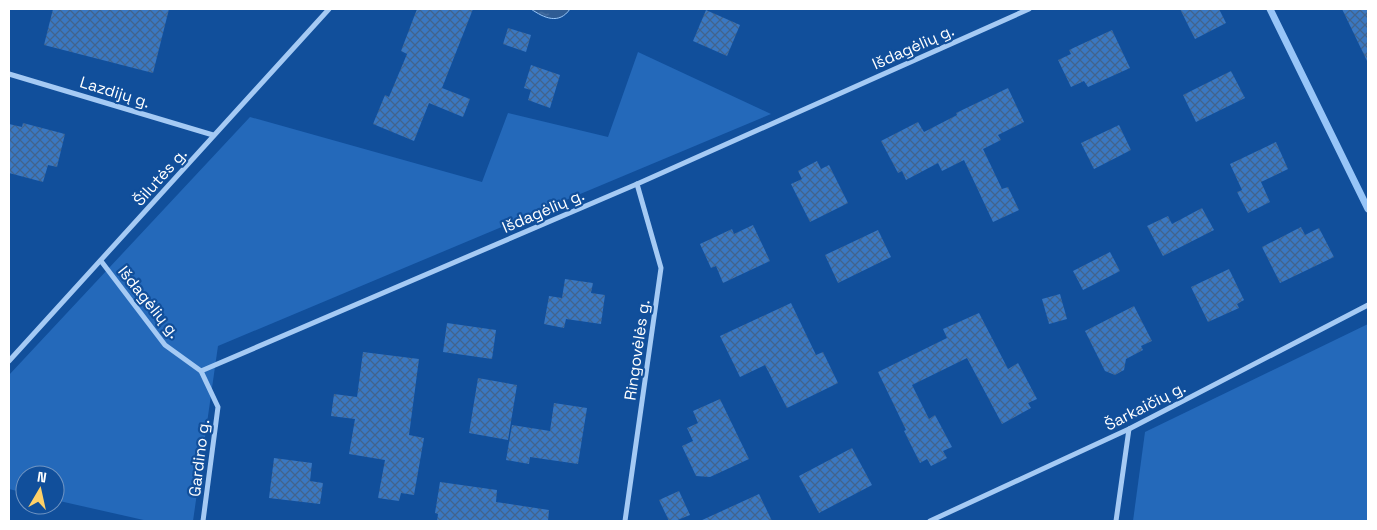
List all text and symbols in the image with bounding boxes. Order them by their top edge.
street label: Išdagėlių g. [869,20,957,74]
street label: Lazdijų g. [77,71,153,113]
street label: Šilutės g. [128,144,192,210]
street label: Išdagėlių g. [499,184,587,238]
street label: Išdagėlių g. [113,261,185,343]
street label: Ringovėlės g. [620,298,654,402]
street label: Šarkaičių g. [1101,377,1189,435]
street label: Gardino g. [184,418,214,498]
north arrow [15,465,65,515]
text: N [36,468,48,487]

